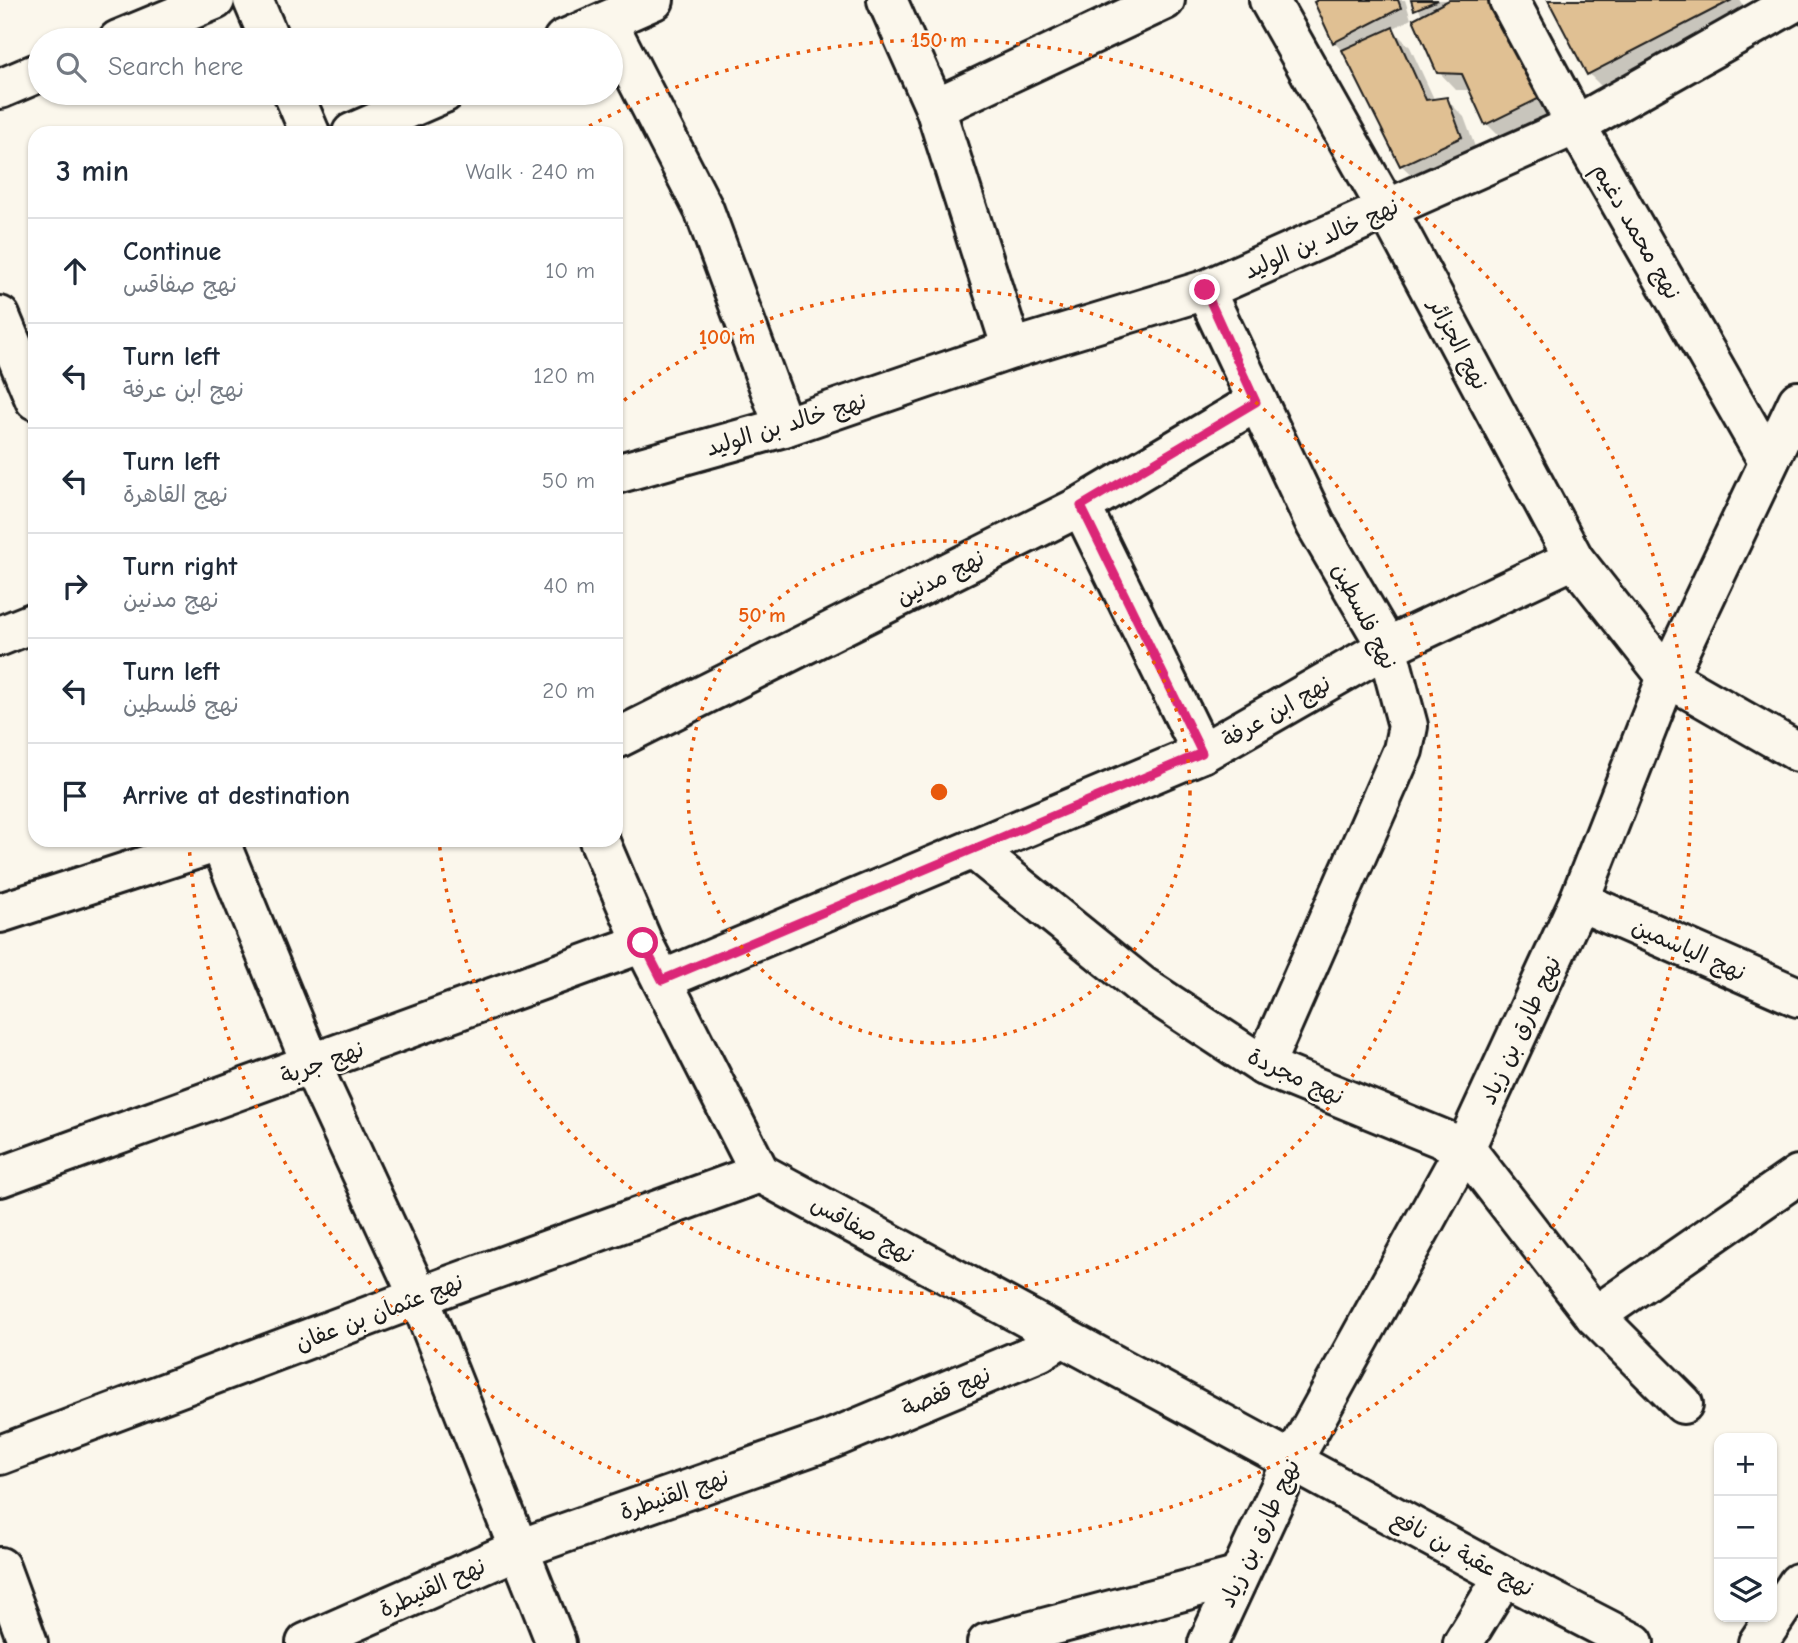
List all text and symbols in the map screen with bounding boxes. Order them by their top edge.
search box [28,28,623,105]
text: 150 m [911,28,967,52]
icon: search [52,48,90,86]
text: Search here [108,52,243,82]
text: 3 min [56,154,129,189]
text: Walk · 240 m [465,158,595,185]
street label: نهج محمد دغيم [1583,158,1687,306]
street label: نهج خالد بن الوليد [1240,192,1404,287]
text: Continue [123,237,221,267]
icon: ahead [56,252,94,290]
text: 10 m [545,257,595,284]
text: نهج صفاقس [123,271,237,298]
route end [1189,274,1220,305]
street label: نهج الجزائر [1421,292,1494,395]
text: 100 m [699,325,755,349]
text: Turn left [123,342,220,372]
icon: left [56,357,94,395]
text: 120 m [533,362,595,389]
text: نهج ابن عرفة [123,376,244,403]
street label: نهج خالد بن الوليد [703,387,870,464]
text: Turn left [123,447,220,477]
icon: left [56,462,94,500]
text: 50 m [542,467,595,494]
text: نهج القاهرة [123,481,228,508]
street label: نهج مدنين [891,544,990,613]
text: Turn right [123,552,237,582]
street label: نهج فلسطين [1324,559,1403,675]
icon: right [56,567,94,605]
text: 40 m [543,572,595,599]
text: نهج مدنين [123,586,219,613]
text: 50 m [738,603,786,627]
text: Turn left [123,657,220,687]
street label: نهج ابن عرفة [1217,670,1336,755]
icon: left [56,672,94,710]
text: 20 m [542,677,595,704]
text: نهج فلسطين [123,691,239,718]
icon: arrive [56,777,94,815]
centre of rings [927,780,951,804]
text: Arrive at destination [123,781,350,811]
street label: نهج الياسمين [1627,912,1750,988]
route start [627,927,658,958]
street label: نهج طارق بن زياد [1474,952,1568,1110]
street label: نهج جربة [277,1035,368,1092]
street label: نهج مجردة [1243,1043,1348,1112]
street label: نهج صفاقس [805,1190,919,1271]
street label: نهج عثمان بن عفان [291,1268,468,1359]
street label: نهج قفصة [898,1361,996,1424]
map controls [1714,1433,1777,1622]
button: + [1714,1433,1777,1496]
street label: نهج طارق بن زياد [1213,1455,1307,1613]
street label: نهج القنيطرة [616,1463,733,1528]
button: − [1714,1496,1777,1559]
street label: نهج عقبة بن نافع [1386,1505,1538,1605]
street label: نهح القنيطرة [375,1552,490,1624]
button: layers [1714,1559,1777,1622]

